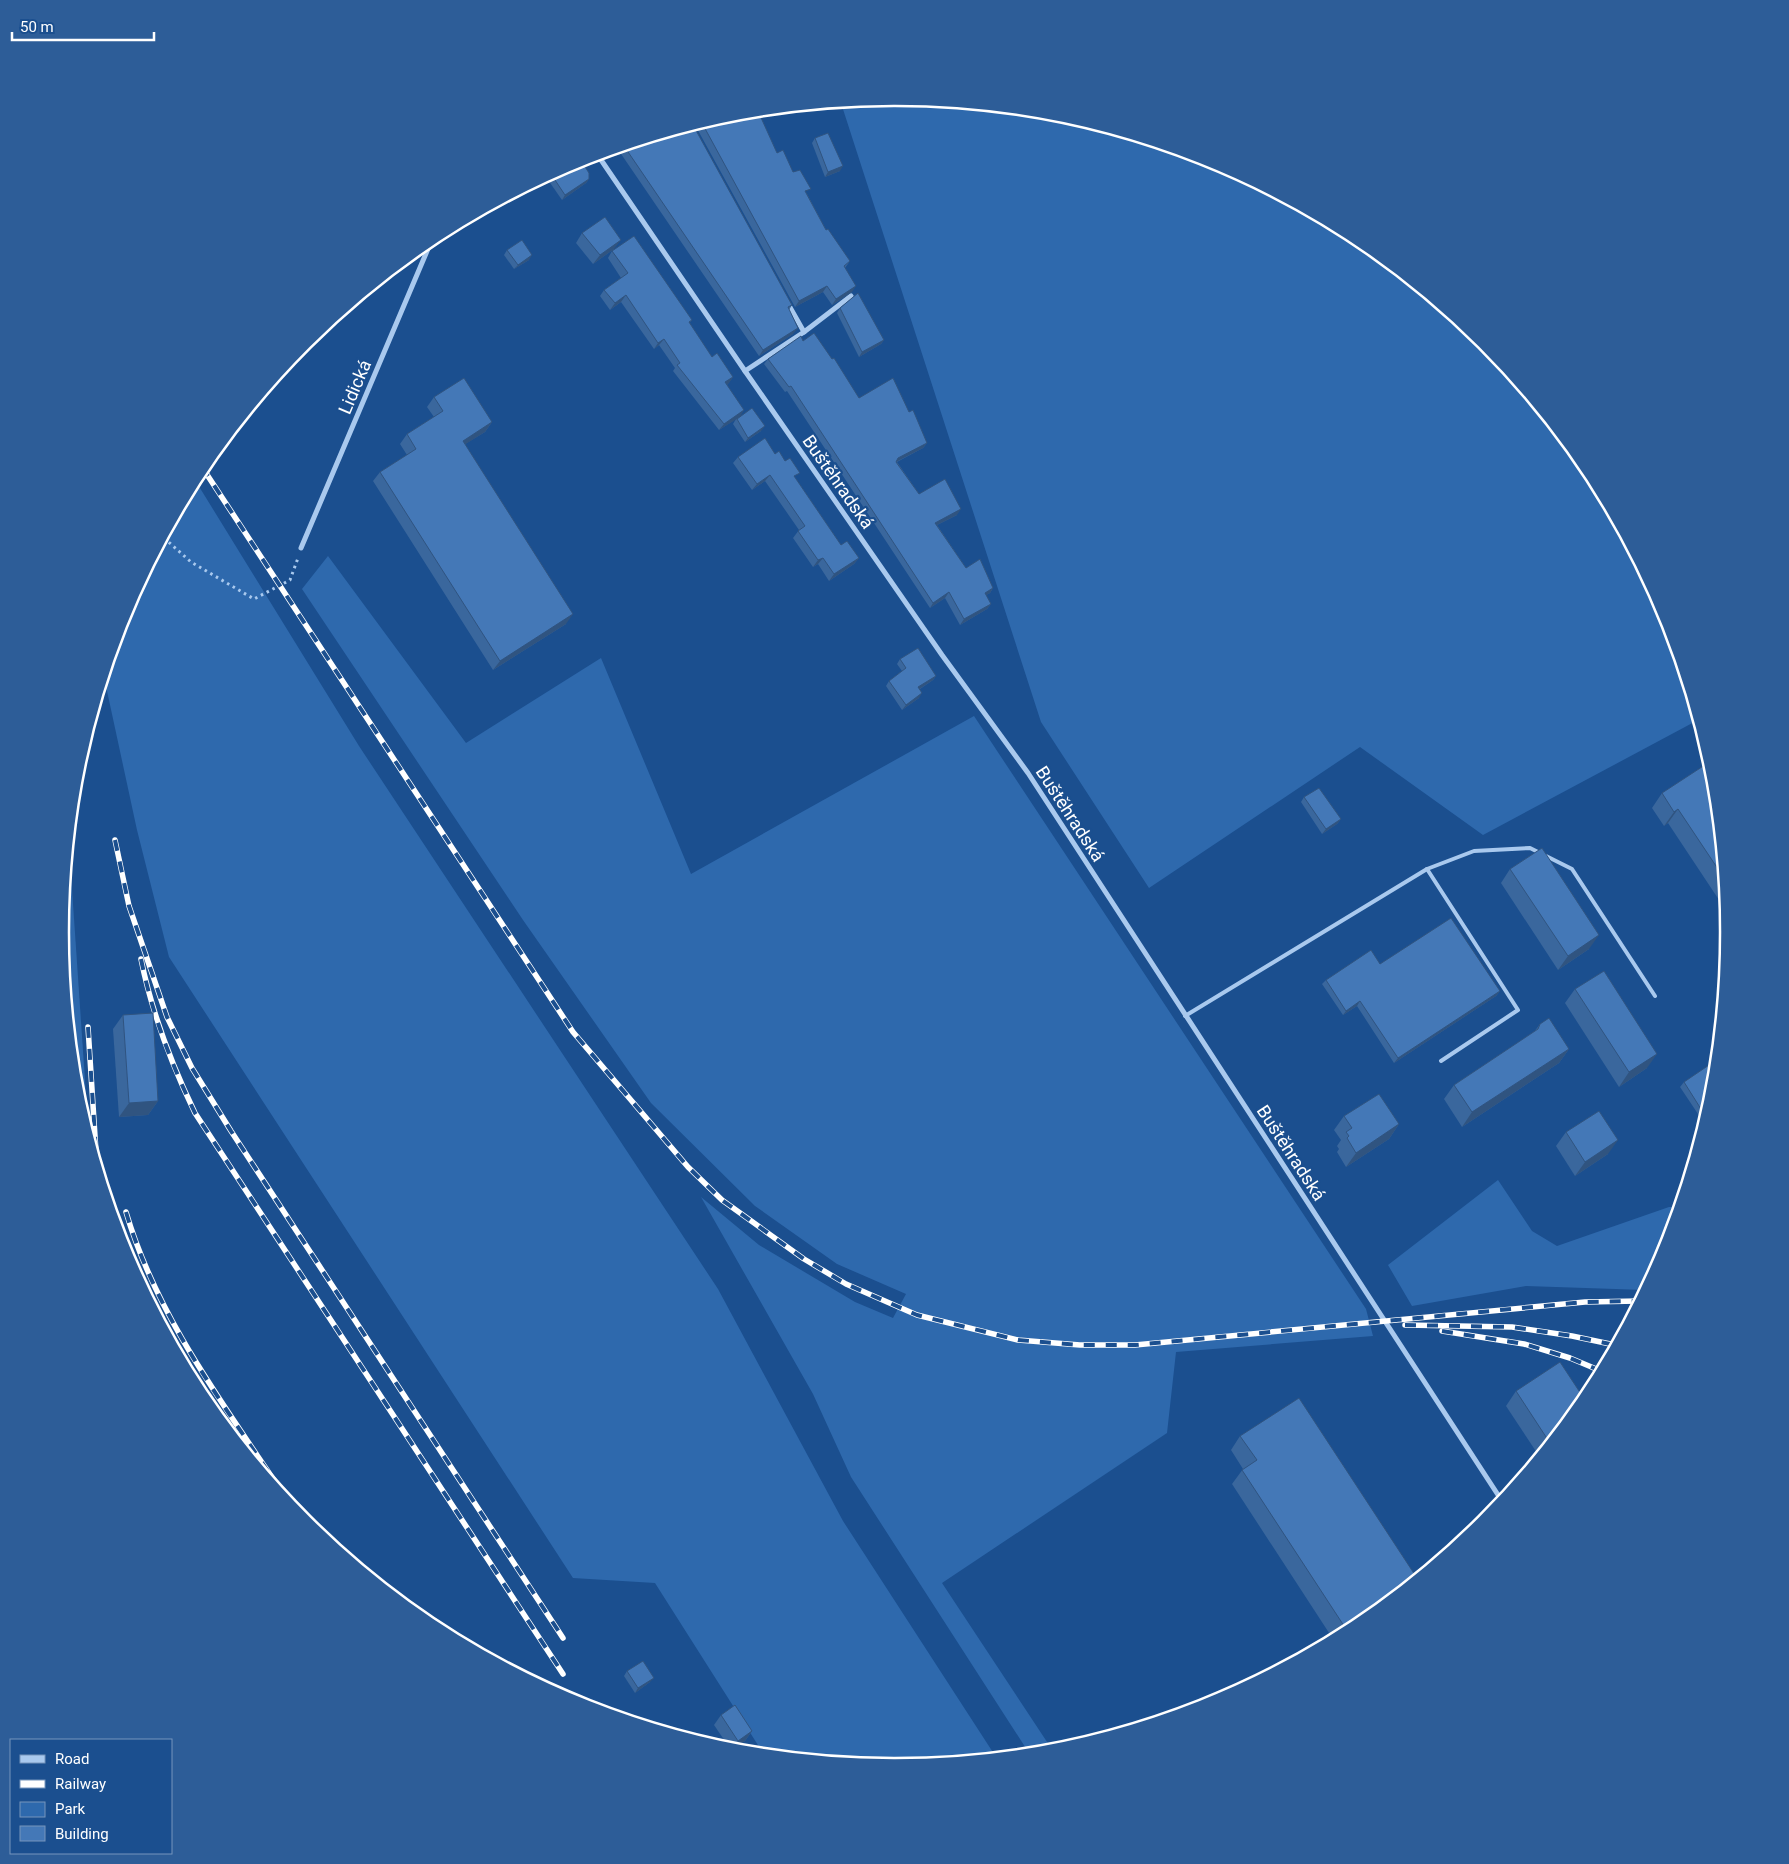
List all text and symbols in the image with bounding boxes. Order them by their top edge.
scale bar [12,10,155,42]
text: 50 m [20,18,54,36]
street label: Lidická [334,356,375,417]
street label: Buštěhradská [798,431,878,533]
street label: Buštěhradská [1032,762,1109,865]
street label: Buštěhradská [1253,1101,1330,1204]
legend [10,1739,172,1854]
text: Road [55,1750,89,1768]
text: Railway [55,1775,106,1793]
text: Park [55,1800,86,1818]
text: Building [55,1825,109,1843]

